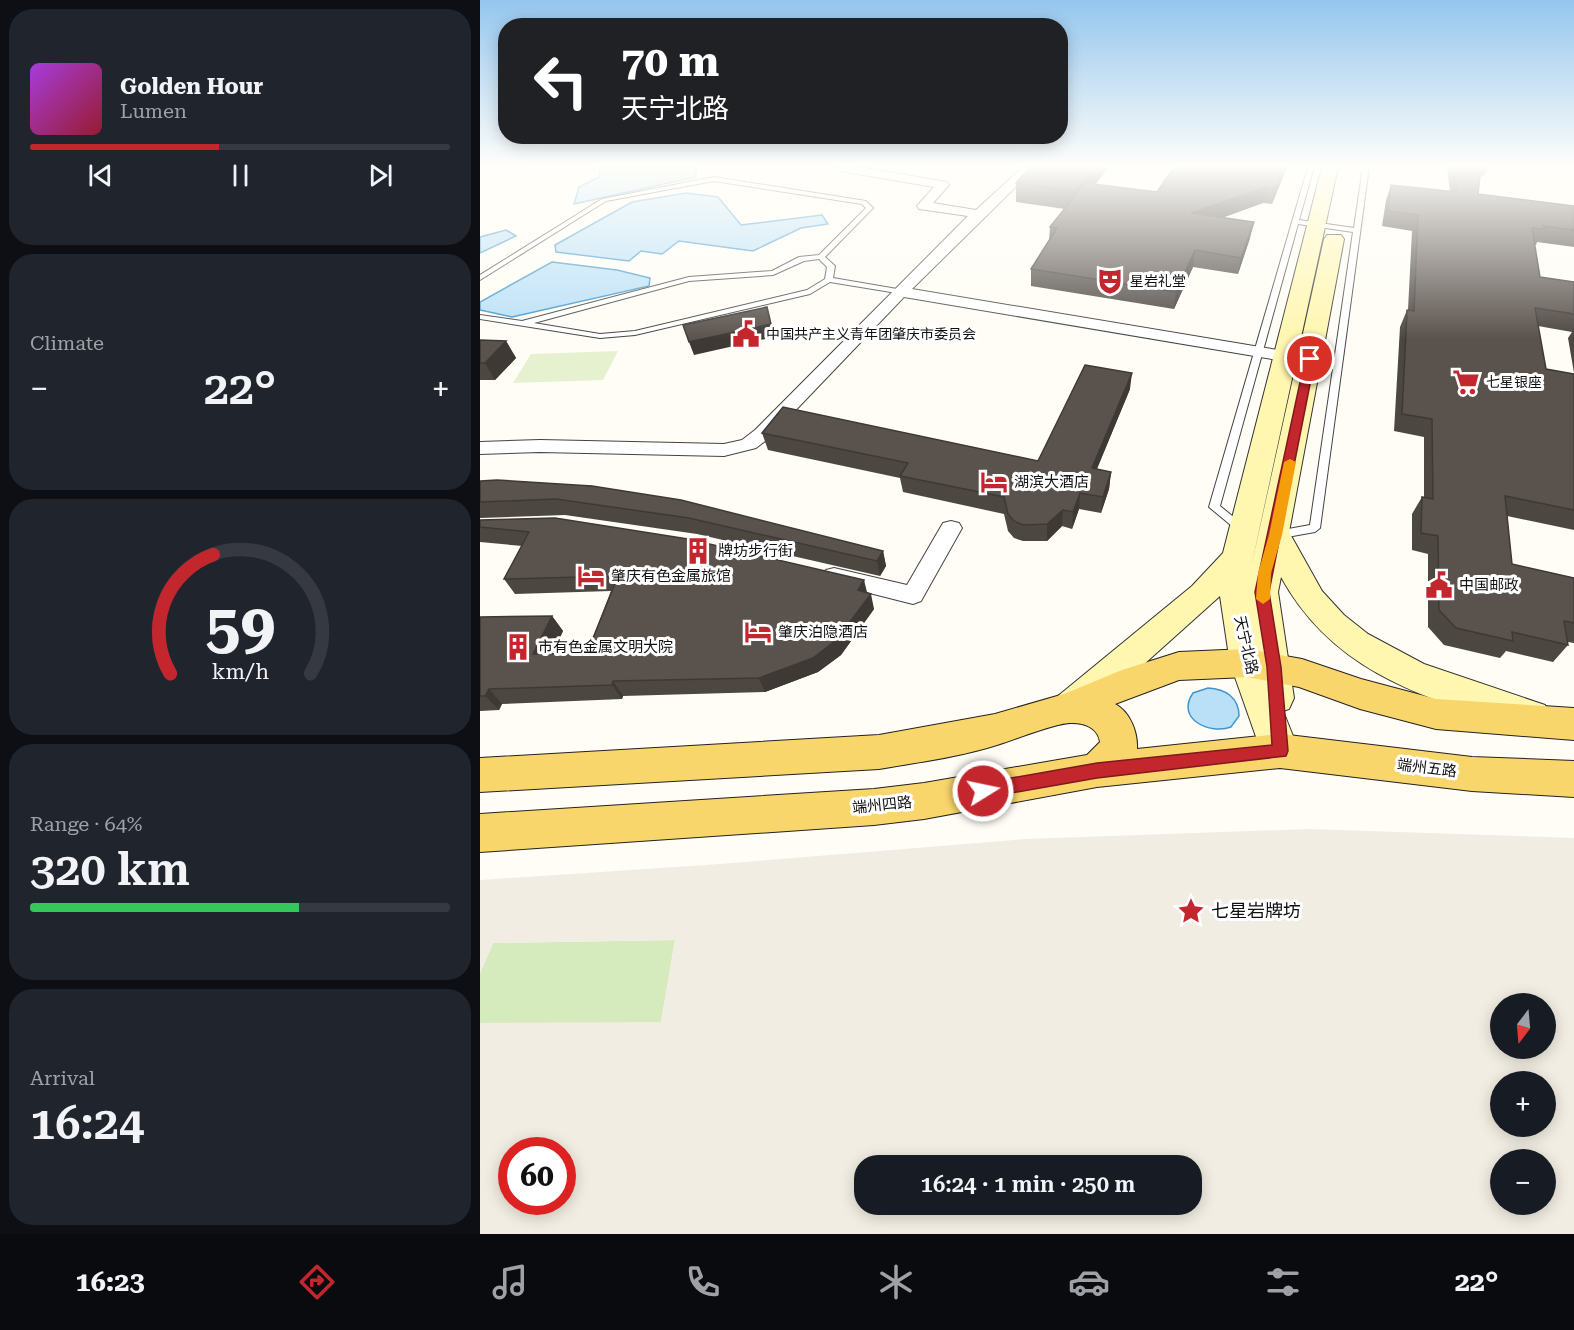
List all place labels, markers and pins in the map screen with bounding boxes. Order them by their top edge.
theatre icon: 星岩礼堂 [1095,266,1125,296]
place label: 星岩礼堂 [1130,273,1186,289]
public building icon: 中国共产主义青年团肇庆市委员会 [731,319,761,349]
place label: 中国共产主义青年团肇庆市委员会 [766,326,976,342]
pin [1284,333,1335,384]
supermarket icon: 七星银座 [1451,367,1481,397]
place label: 七星银座 [1486,374,1542,390]
hotel icon: 湖滨大酒店 [979,467,1009,497]
place label: 湖滨大酒店 [1014,473,1089,491]
building icon: 牌坊步行街 [683,536,713,566]
place label: 牌坊步行街 [718,542,793,560]
hotel icon: 肇庆有色金属旅馆 [576,561,606,591]
place label: 肇庆有色金属旅馆 [611,567,731,585]
public building icon: 中国邮政 [1424,570,1454,600]
place label: 中国邮政 [1459,576,1519,594]
hotel icon: 肇庆泊隐酒店 [743,617,773,647]
place label: 肇庆泊隐酒店 [778,623,868,641]
building icon: 市有色金属文明大院 [503,632,533,662]
place label: 市有色金属文明大院 [538,638,673,656]
place icon: 七星岩牌坊 [1176,896,1206,926]
place label: 七星岩牌坊 [1211,900,1301,921]

